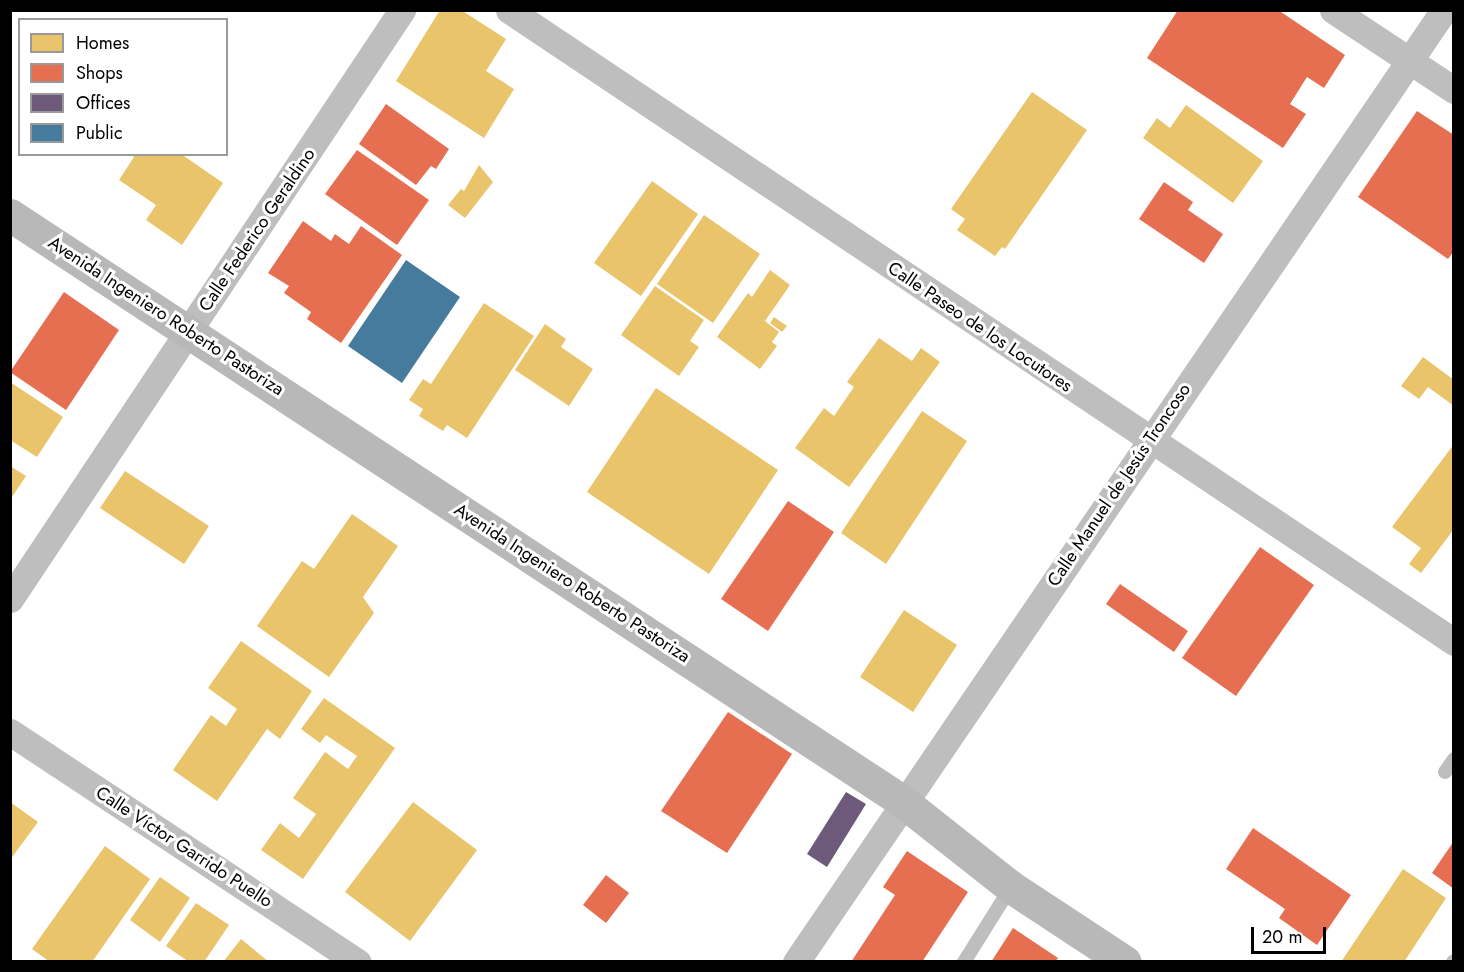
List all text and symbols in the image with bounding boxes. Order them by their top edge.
legend [18,18,228,156]
text: Homes [76,30,129,56]
text: Shops [76,60,123,86]
text: Offices [76,90,130,116]
text: Public [76,120,123,146]
street label: Calle Federico Geraldino [194,144,320,316]
street label: Avenida Ingeniero Roberto Pastoriza [44,232,288,400]
street label: Calle Paseo de los Locutores [884,257,1076,397]
street label: Calle Manuel de Jesús Troncoso [1043,379,1195,591]
street label: Avenida Ingeniero Roberto Pastoriza [450,499,694,667]
street label: Calle Víctor Garrido Puello [92,782,276,912]
scale bar [1254,915,1329,953]
text: 20 m [1262,924,1302,950]

